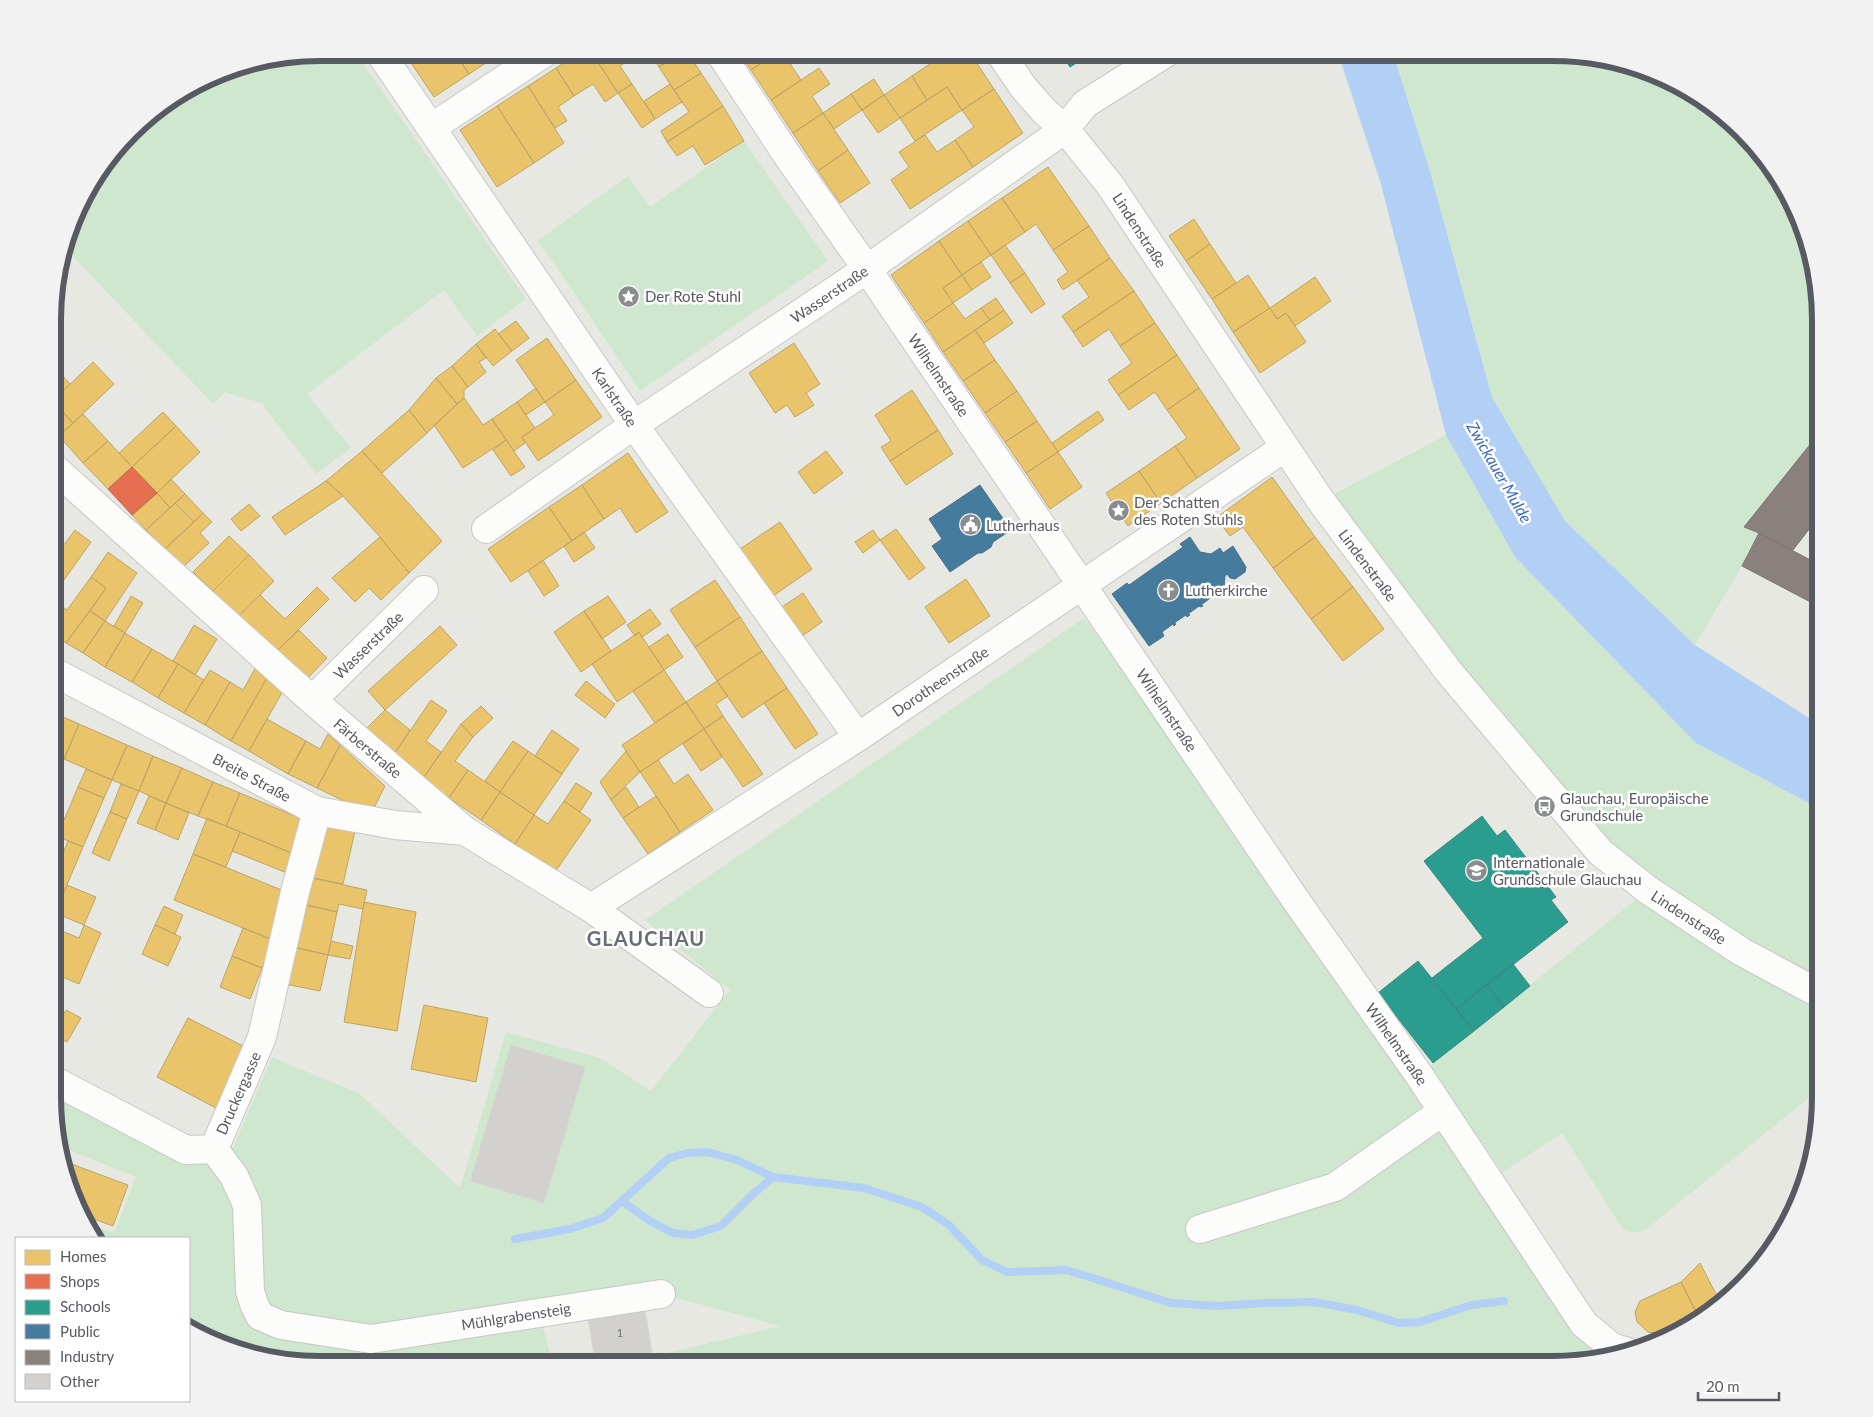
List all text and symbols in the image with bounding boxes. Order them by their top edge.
street label: Lindenstraße [1109,189,1171,271]
street label: Wasserstraße [787,261,871,327]
place icon: Der Rote Stuhl [617,284,641,308]
place label: Der Rote Stuhl [645,287,741,305]
street label: Wilhelmstraße [905,330,973,420]
street label: Karlstraße [589,364,641,430]
water label: Zwickauer Mulde [1463,417,1537,526]
place label: Der Schatten des Roten Stuhls [1134,493,1243,528]
place icon: Der Schatten des Roten Stuhls [1106,499,1130,523]
public building icon: Lutherhaus [958,513,982,537]
place label: Lutherhaus [986,516,1059,534]
street label: Lindenstraße [1335,525,1401,605]
church icon: Lutherkirche [1157,578,1181,602]
place label: Lutherkirche [1185,581,1268,599]
street label: Wasserstraße [329,607,407,683]
street label: Dorotheenstraße [888,642,992,720]
street label: Wilhelmstraße [1133,665,1201,755]
street label: Färberstraße [330,714,406,782]
street label: Breite Straße [210,749,294,805]
place label: Glauchau, Europäische Grundschule [1560,789,1709,824]
bus stop icon: Glauchau, Europäische Grundschule [1532,795,1556,819]
place label: Internationale Grundschule Glauchau [1493,853,1642,888]
school or university icon: Internationale Grundschule Glauchau [1465,859,1489,883]
street label: Lindenstraße [1648,886,1730,948]
district label: GLAUCHAU [587,926,705,950]
street label: Wilhelmstraße [1362,999,1432,1089]
street label: Druckergasse [212,1049,264,1137]
legend [15,1237,190,1402]
text: Homes [60,1247,106,1265]
text: Shops [60,1272,100,1290]
text: Schools [60,1297,111,1315]
street label: Mühlgrabensteig [460,1298,572,1334]
text: Public [60,1322,100,1340]
house number: 1 [617,1325,624,1340]
text: Industry [60,1347,115,1365]
scale bar [1698,1370,1779,1402]
text: Other [60,1372,100,1390]
text: 20 m [1706,1377,1740,1395]

